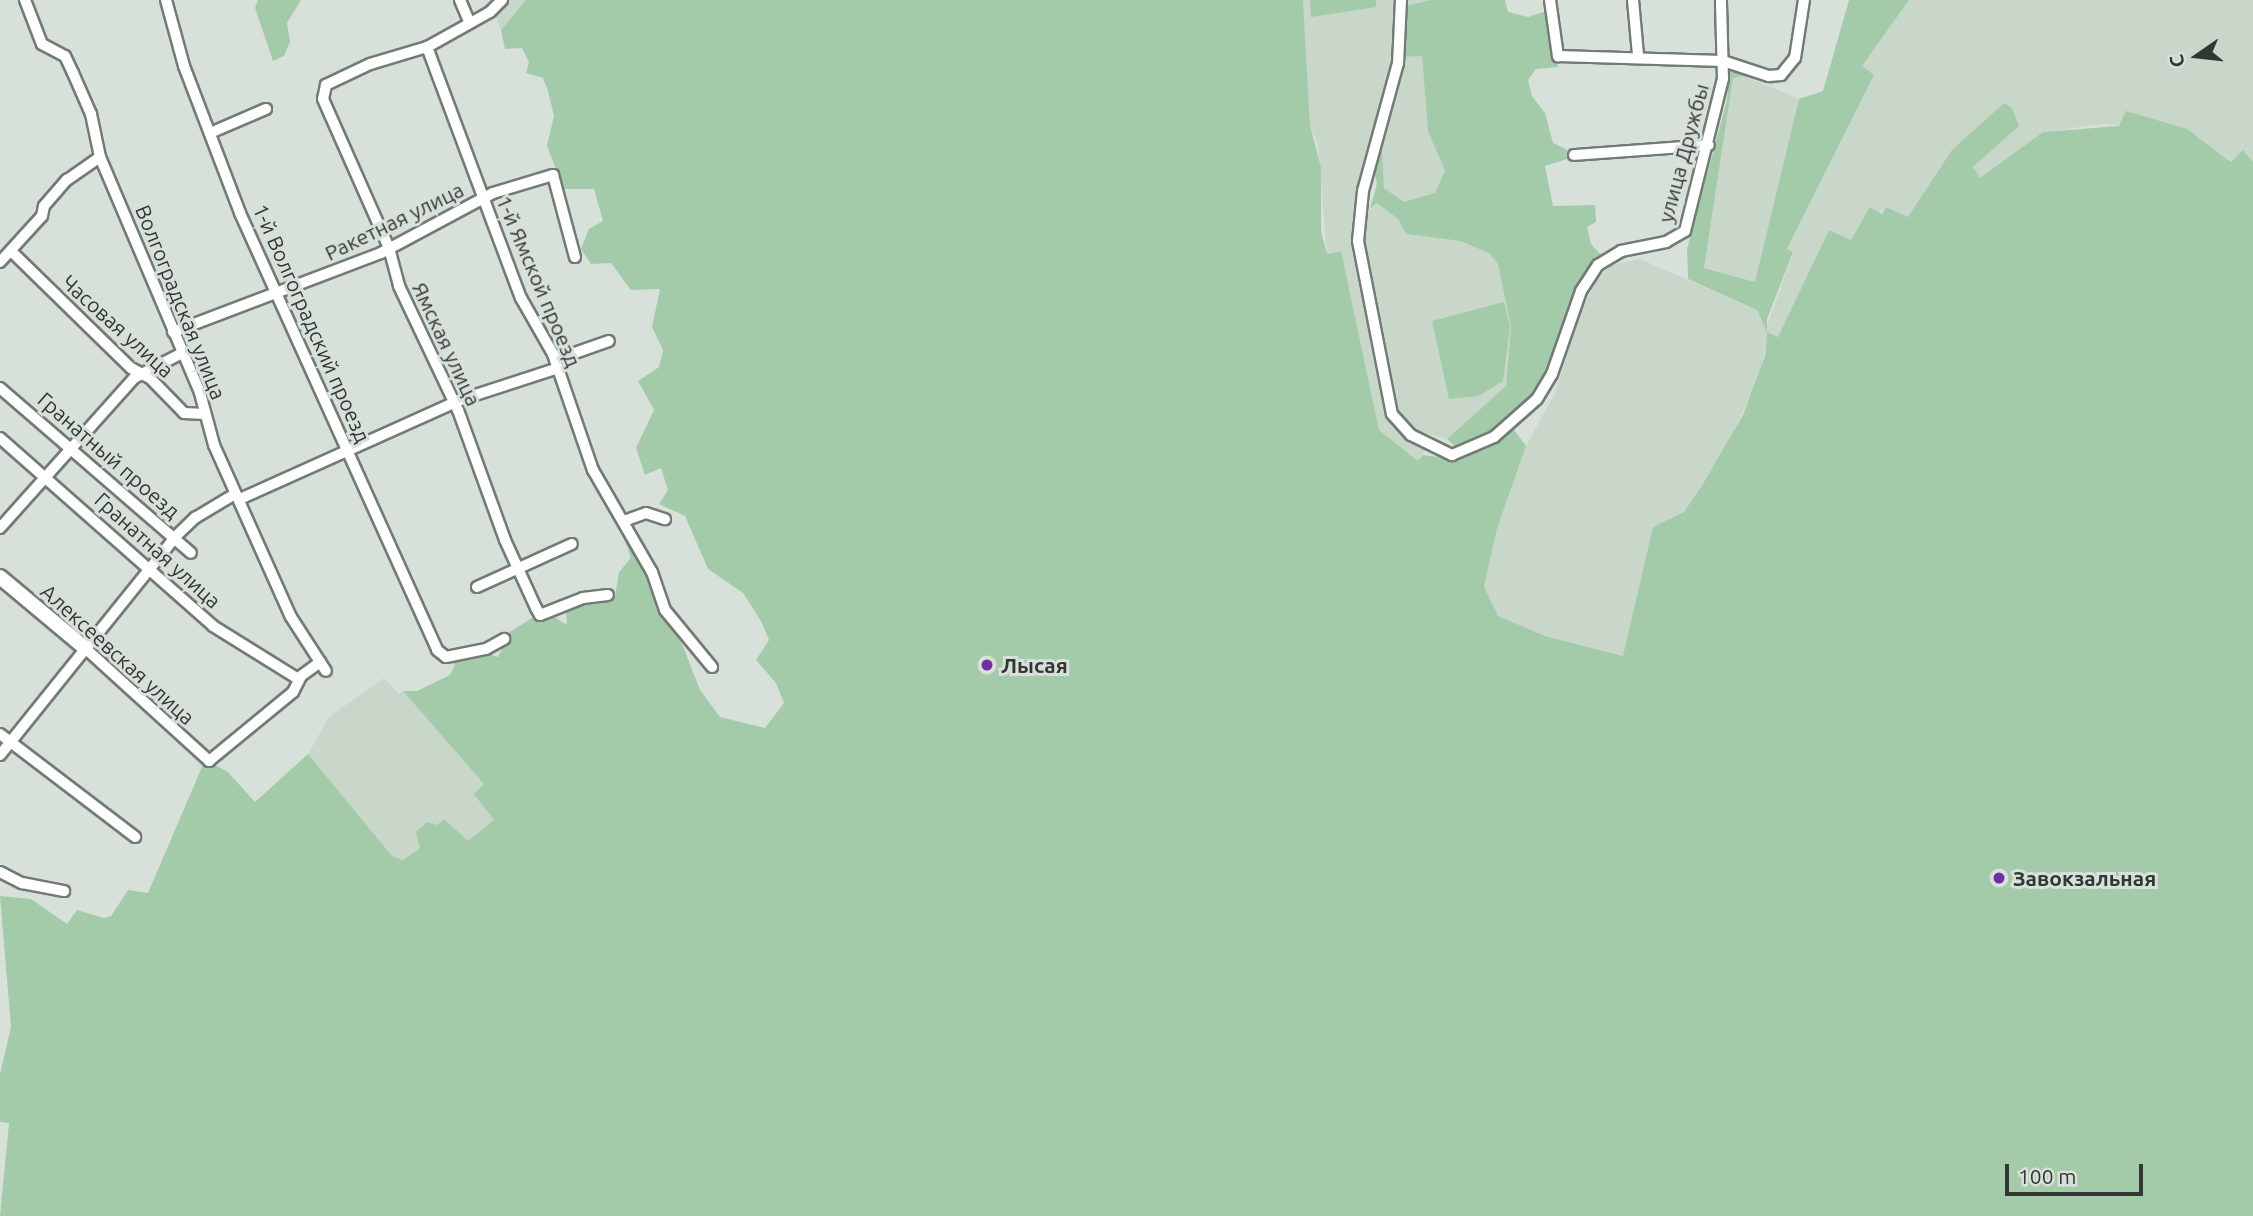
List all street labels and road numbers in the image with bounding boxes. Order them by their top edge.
street label: улица Дружбы [1652,81,1714,225]
street label: Ракетная улица [321,177,467,265]
street label: 1-й Ямской проезд [491,191,587,371]
street label: 1-й Волгоградский проезд [248,200,376,446]
street label: Волгоградская улица [130,201,232,403]
street label: Часовая улица [57,269,179,383]
street label: Ямская улица [407,278,487,410]
street label: Гранатный проезд [33,386,185,524]
street label: Гранатная улица [90,487,226,613]
street label: Алексеевская улица [36,578,200,730]

